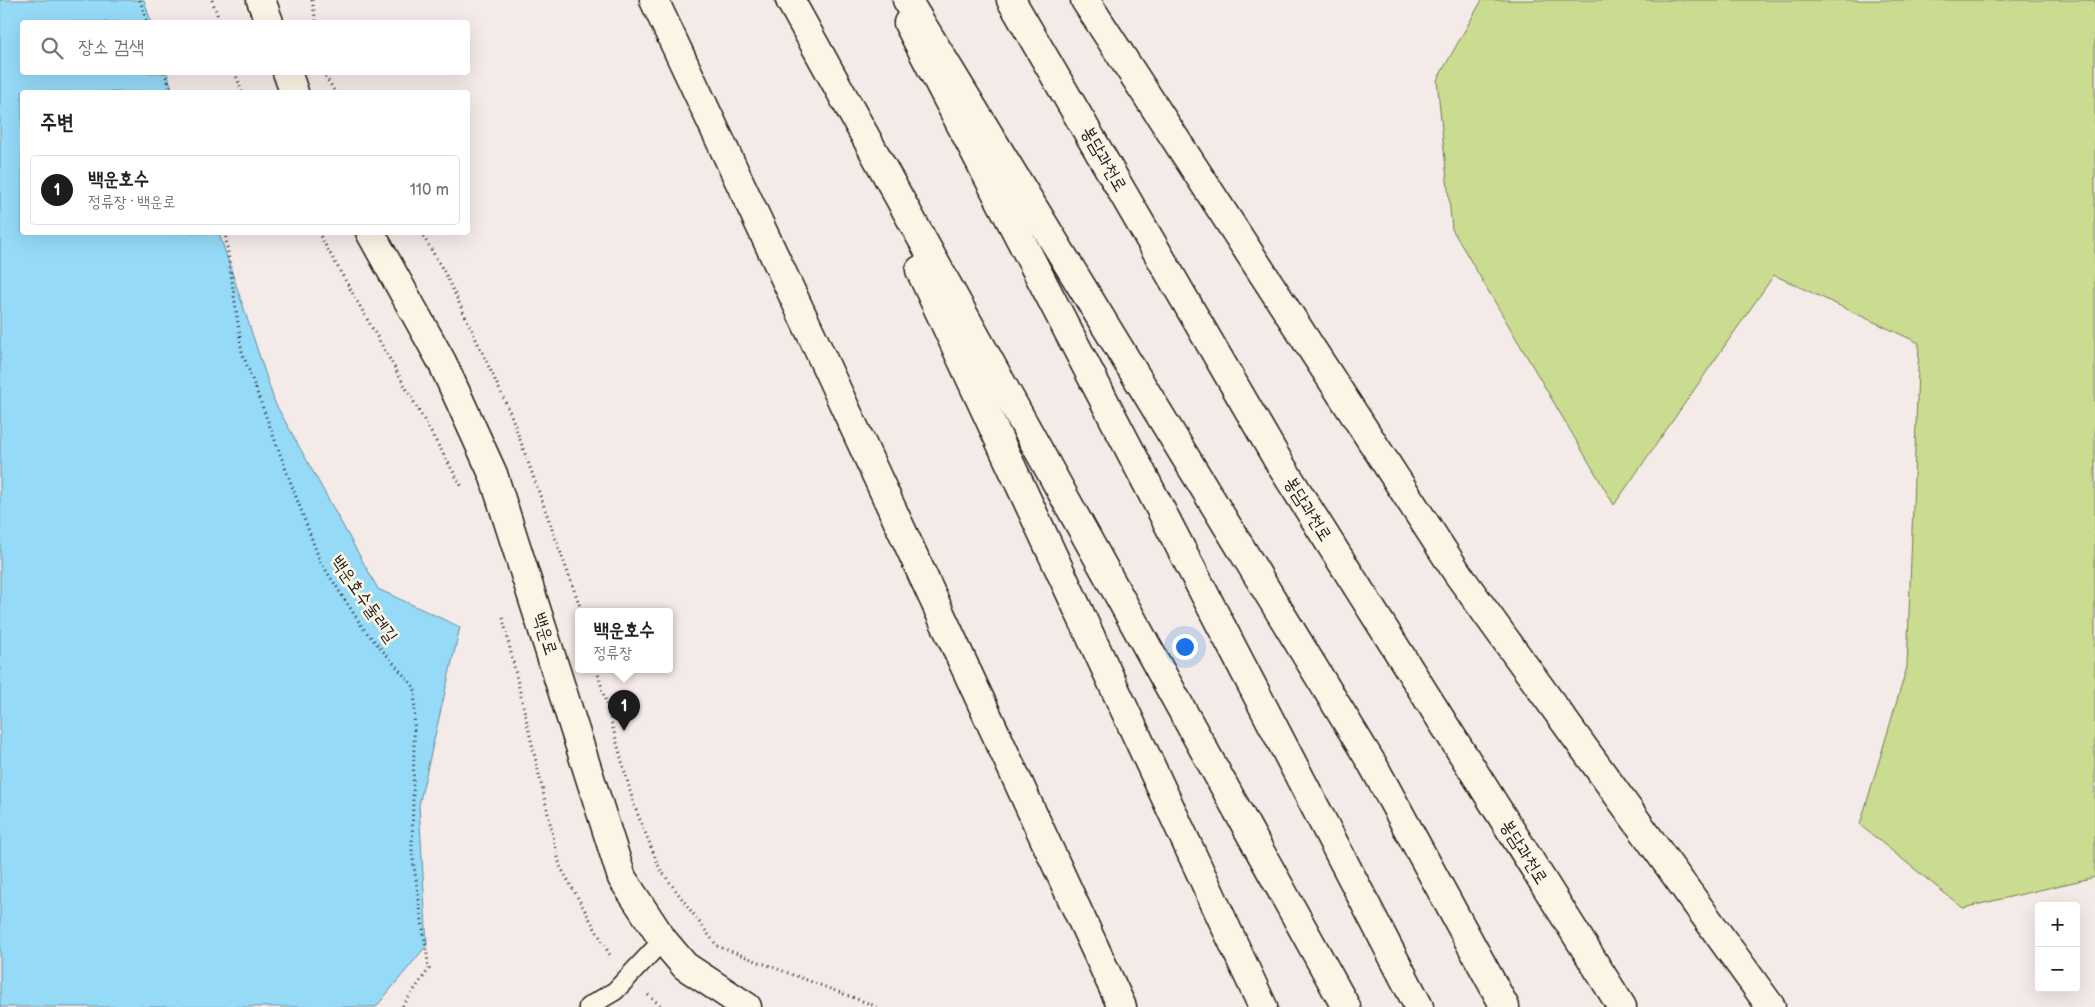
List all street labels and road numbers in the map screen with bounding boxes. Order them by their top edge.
street label: 봉담과천로 [1077,122,1131,196]
street label: 봉담과천로 [1280,473,1336,545]
street label: 백운호수둘레길 [326,551,402,647]
street label: 백운로 [528,610,562,658]
street label: 봉담과천로 [1496,816,1552,888]

